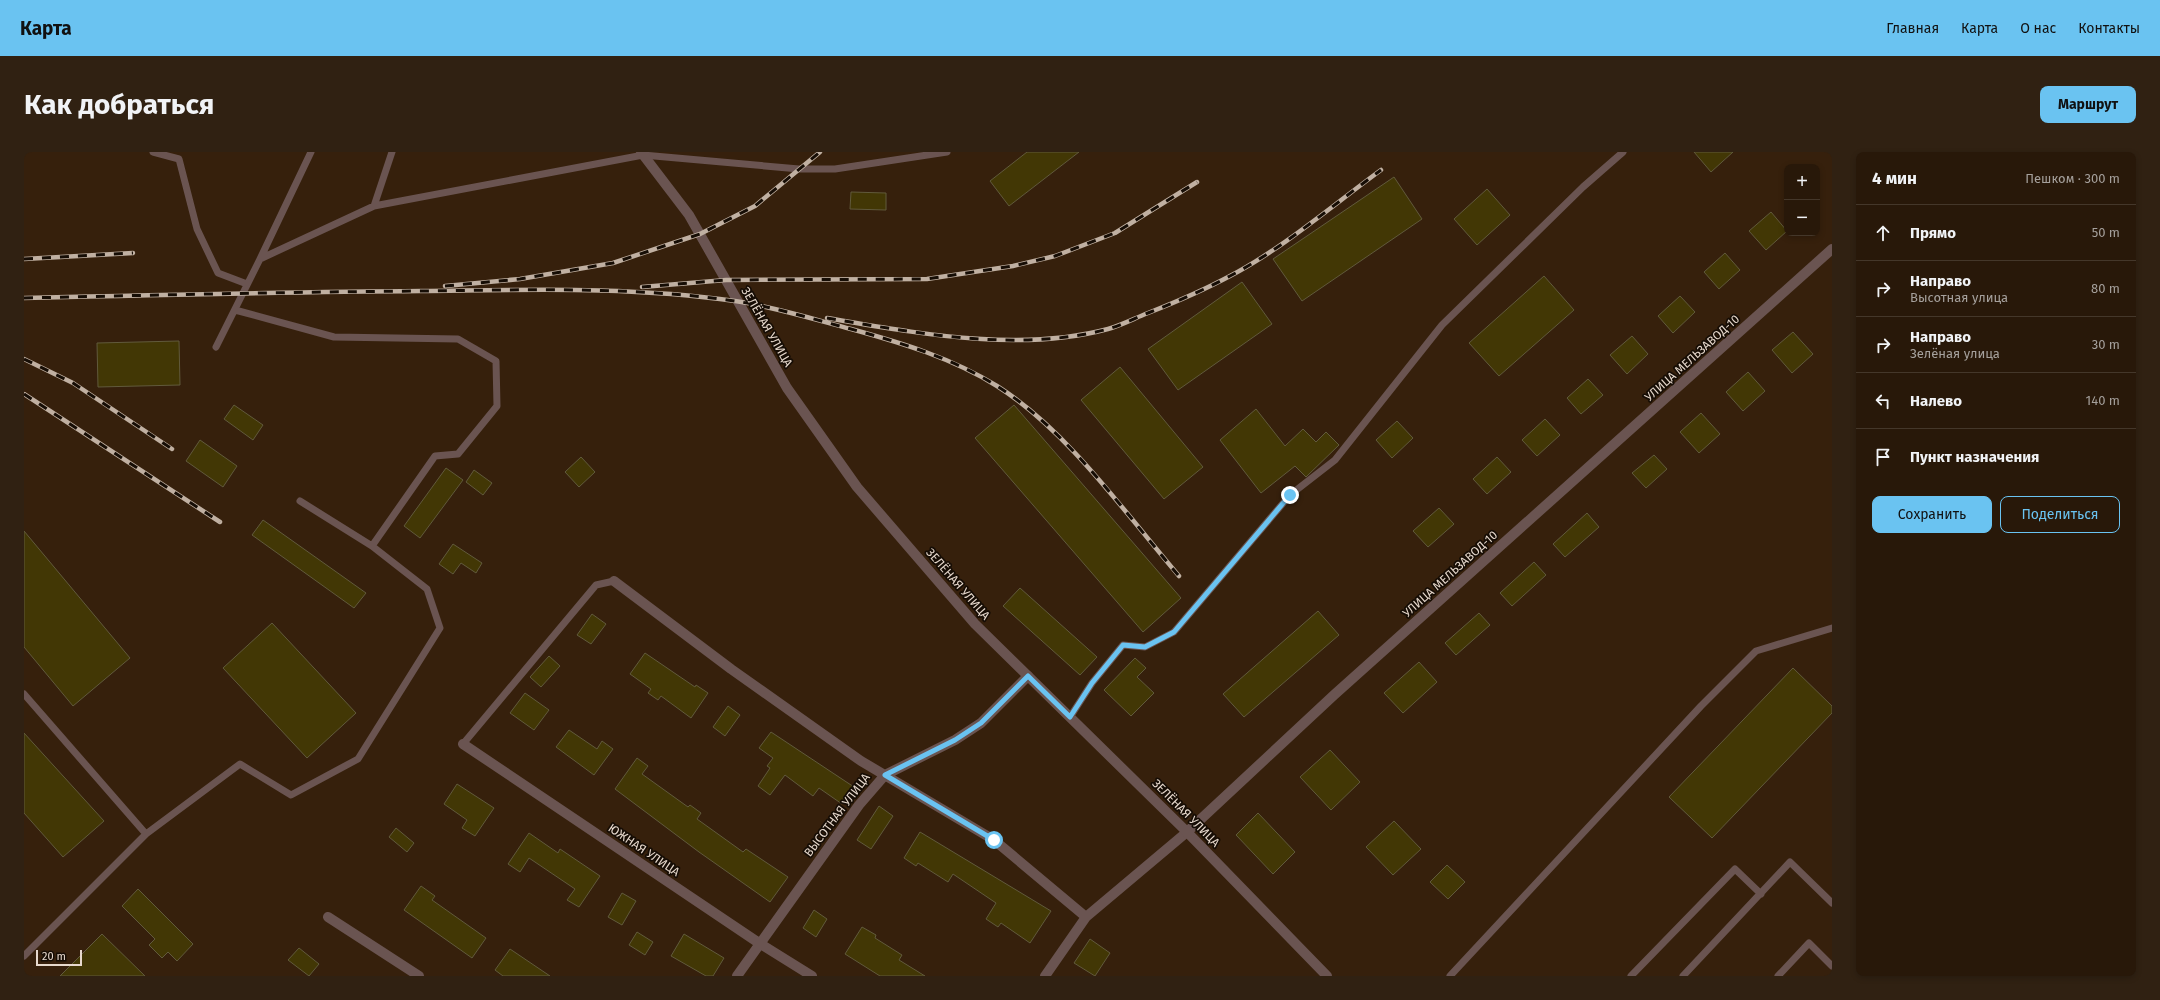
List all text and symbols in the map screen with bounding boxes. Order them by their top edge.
text: Карта [20,17,72,40]
text: Главная [1886,20,1939,37]
text: Карта [1961,20,1998,37]
text: О нас [2020,20,2056,37]
text: Контакты [2078,20,2140,37]
button: Маршрут [2040,86,2136,123]
text: Как добраться [24,88,214,121]
map controls [1784,164,1820,236]
button: + [1784,164,1820,200]
text: 4 мин [1872,168,1917,189]
text: Пешком · 300 m [2025,171,2120,186]
button: − [1784,200,1820,236]
icon: ahead [1872,222,1894,244]
text: Прямо [1910,224,1956,242]
text: 50 m [2092,225,2120,240]
text: Направо [1910,272,1971,290]
icon: right [1872,278,1894,300]
text: 80 m [2091,281,2120,296]
street label: ЗЕЛЁНАЯ УЛИЦА [739,284,796,369]
text: Высотная улица [1910,290,2008,305]
street label: УЛИЦА МЕЛЬЗАВОД-10 [1642,312,1742,404]
text: Направо [1910,328,1971,346]
icon: right [1872,334,1894,356]
text: 30 m [2092,337,2120,352]
text: Зелёная улица [1910,346,2000,361]
icon: left [1872,390,1894,412]
text: Налево [1910,392,1962,410]
text: 140 m [2086,393,2120,408]
icon: arrive [1872,446,1894,468]
text: Пункт назначения [1910,448,2039,466]
route end [1281,486,1299,504]
button: Сохранить [1872,496,1992,533]
button: Поделиться [2000,496,2120,533]
street label: УЛИЦА МЕЛЬЗАВОД-10 [1400,528,1500,620]
street label: ЗЕЛЁНАЯ УЛИЦА [923,545,994,623]
street label: ВЫСОТНАЯ УЛИЦА [801,771,873,859]
street label: ЗЕЛЁНАЯ УЛИЦА [1149,776,1223,850]
street label: ЮЖНАЯ УЛИЦА [606,821,682,879]
route start [985,831,1003,849]
scale bar [36,948,82,967]
text: 20 m [42,950,66,963]

